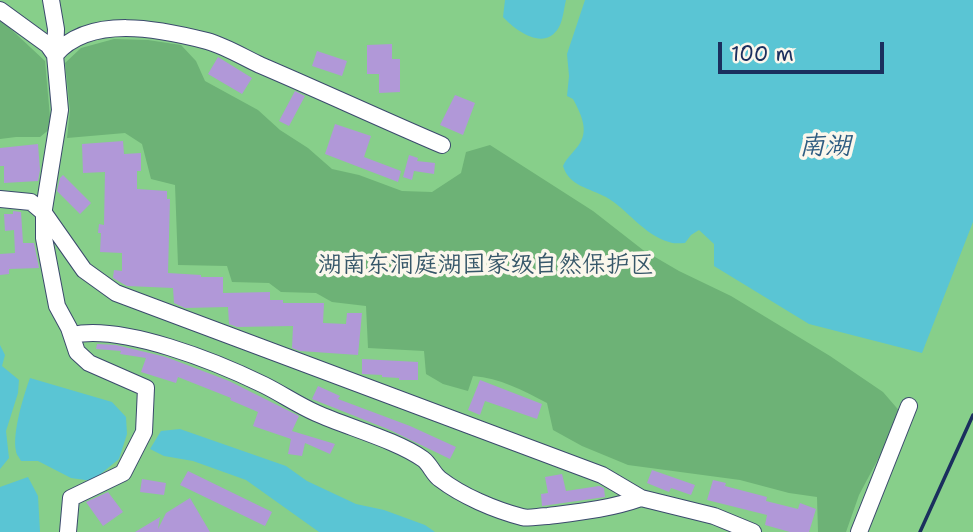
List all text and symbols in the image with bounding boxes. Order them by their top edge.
scale bar [721,28,887,72]
text: 100 m [731,40,794,68]
water label: 南湖 [799,131,851,163]
park label: 湖南东洞庭湖国家级自然保护区 [318,252,654,280]

